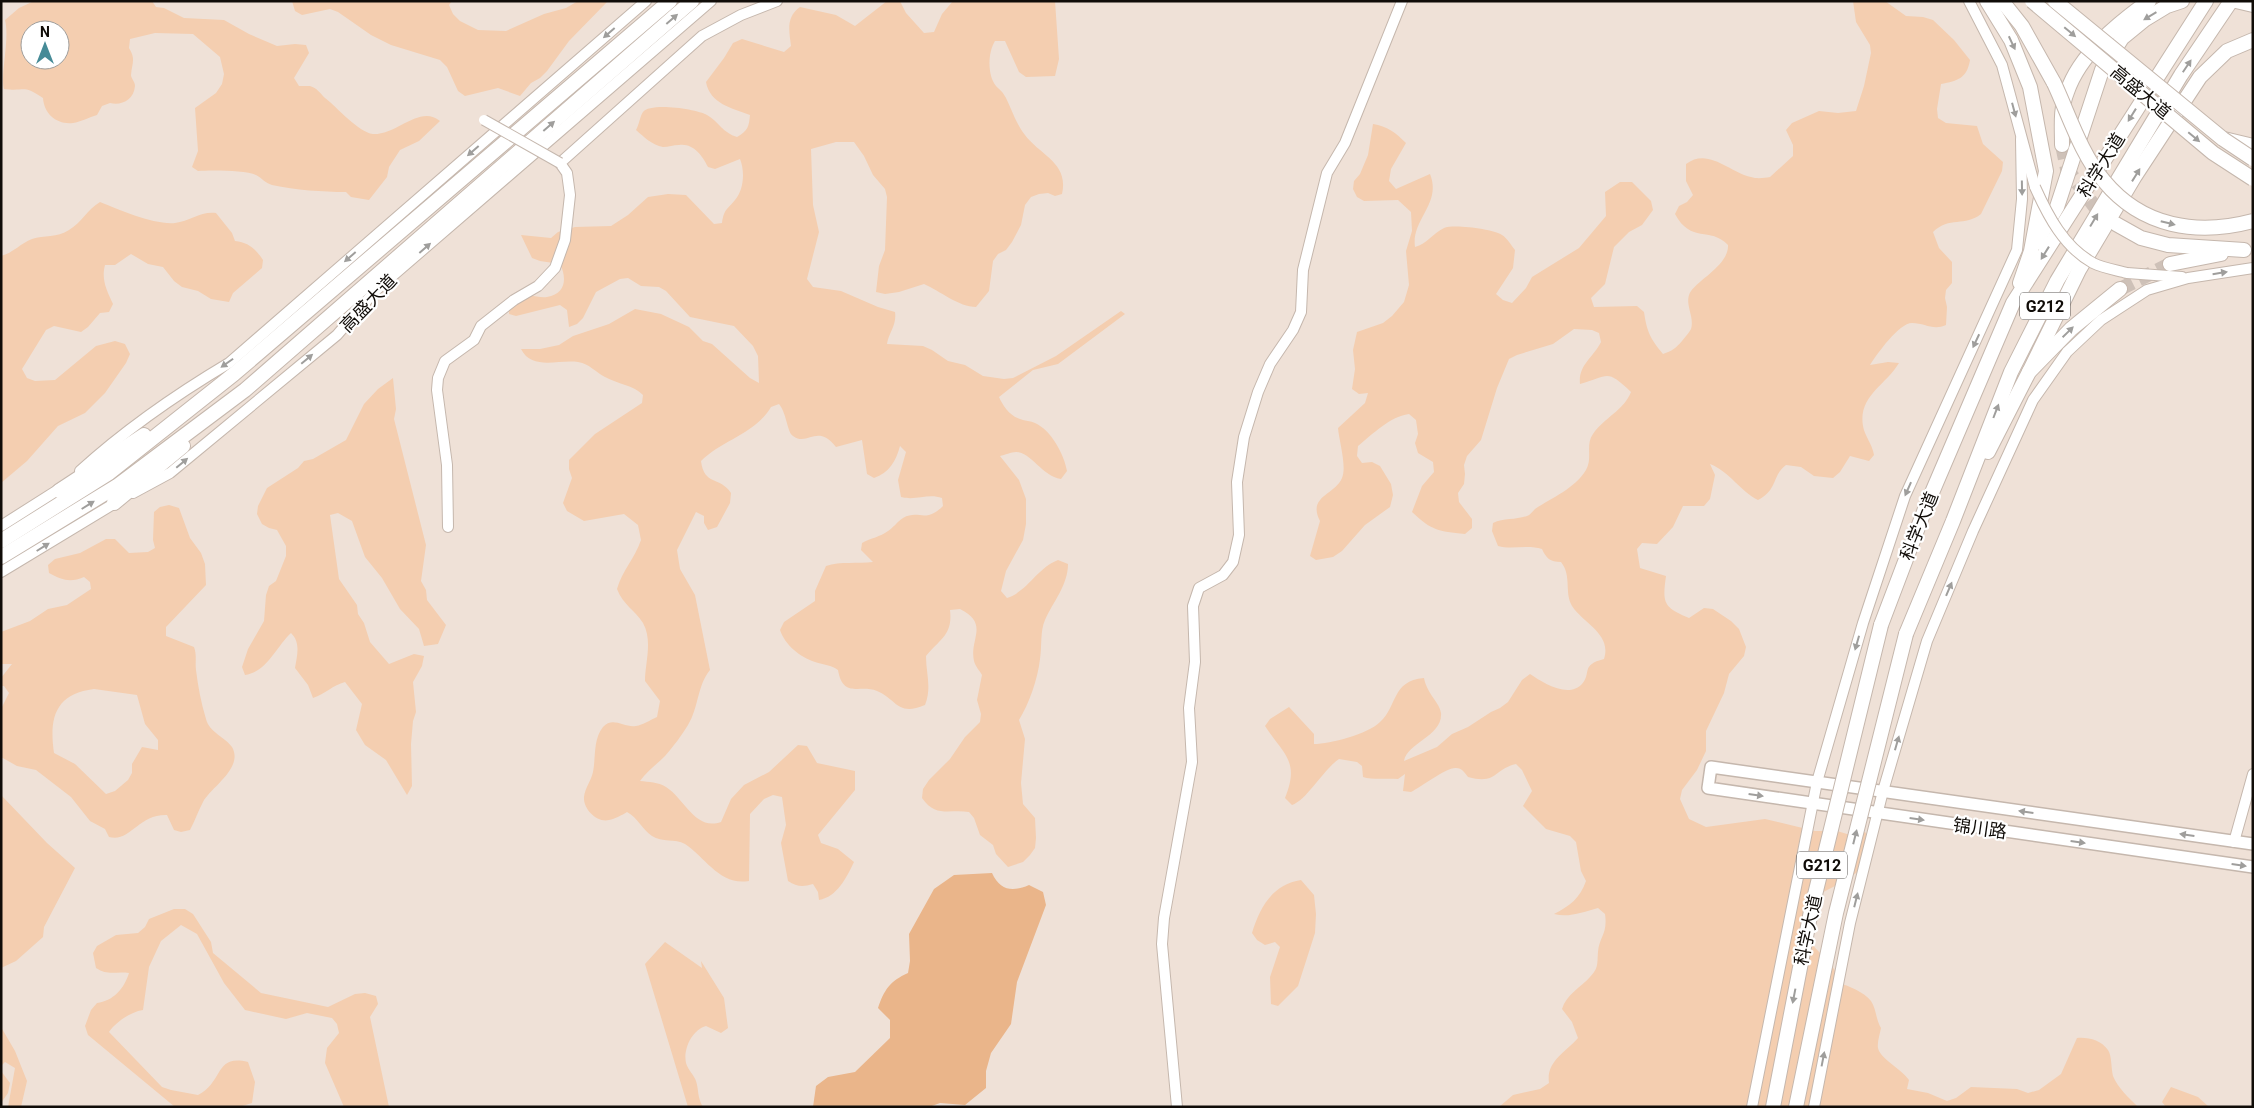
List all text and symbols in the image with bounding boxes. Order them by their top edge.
one-way arrow [2143,12,2156,21]
one-way arrow [665,13,677,25]
north arrow [20,20,70,70]
text: N [40,24,50,40]
one-way arrow [604,27,616,39]
one-way arrow [2063,27,2076,38]
one-way arrow [2008,36,2016,50]
one-way arrow [2182,59,2192,73]
street label: 高盛大道 [2107,61,2175,123]
one-way arrow [2010,103,2018,118]
one-way arrow [2127,109,2137,122]
one-way arrow [542,120,555,131]
street label: 科学大道 [2073,129,2129,201]
one-way arrow [2188,131,2201,142]
one-way arrow [468,145,480,157]
one-way arrow [2131,169,2140,182]
one-way arrow [2018,180,2026,196]
one-way arrow [2089,213,2098,226]
one-way arrow [2161,219,2176,227]
one-way arrow [419,242,431,254]
one-way arrow [2040,246,2050,259]
one-way arrow [344,252,357,263]
one-way arrow [2213,268,2229,276]
street label: 高盛大道 [335,270,401,336]
road number: G212 [2020,292,2070,320]
one-way arrow [2062,326,2074,338]
one-way arrow [1971,334,1979,348]
one-way arrow [300,354,313,365]
one-way arrow [220,358,234,368]
one-way arrow [1992,403,2000,418]
one-way arrow [175,457,188,468]
one-way arrow [1904,482,1912,496]
street label: 科学大道 [1896,489,1942,563]
one-way arrow [81,500,94,509]
one-way arrow [37,542,50,551]
one-way arrow [1945,581,1953,596]
one-way arrow [1853,636,1861,651]
one-way arrow [1894,735,1902,750]
one-way arrow [1749,791,1765,799]
one-way arrow [2018,808,2034,816]
street label: 锦川路 [1952,814,2008,842]
one-way arrow [1910,815,1926,823]
one-way arrow [1851,829,1859,844]
one-way arrow [2179,831,2195,839]
one-way arrow [2070,838,2086,846]
road number: G212 [1797,852,1847,878]
one-way arrow [2231,861,2247,869]
one-way arrow [1852,892,1860,907]
street label: 科学大道 [1790,893,1826,967]
one-way arrow [1790,988,1798,1004]
one-way arrow [1820,1051,1828,1067]

